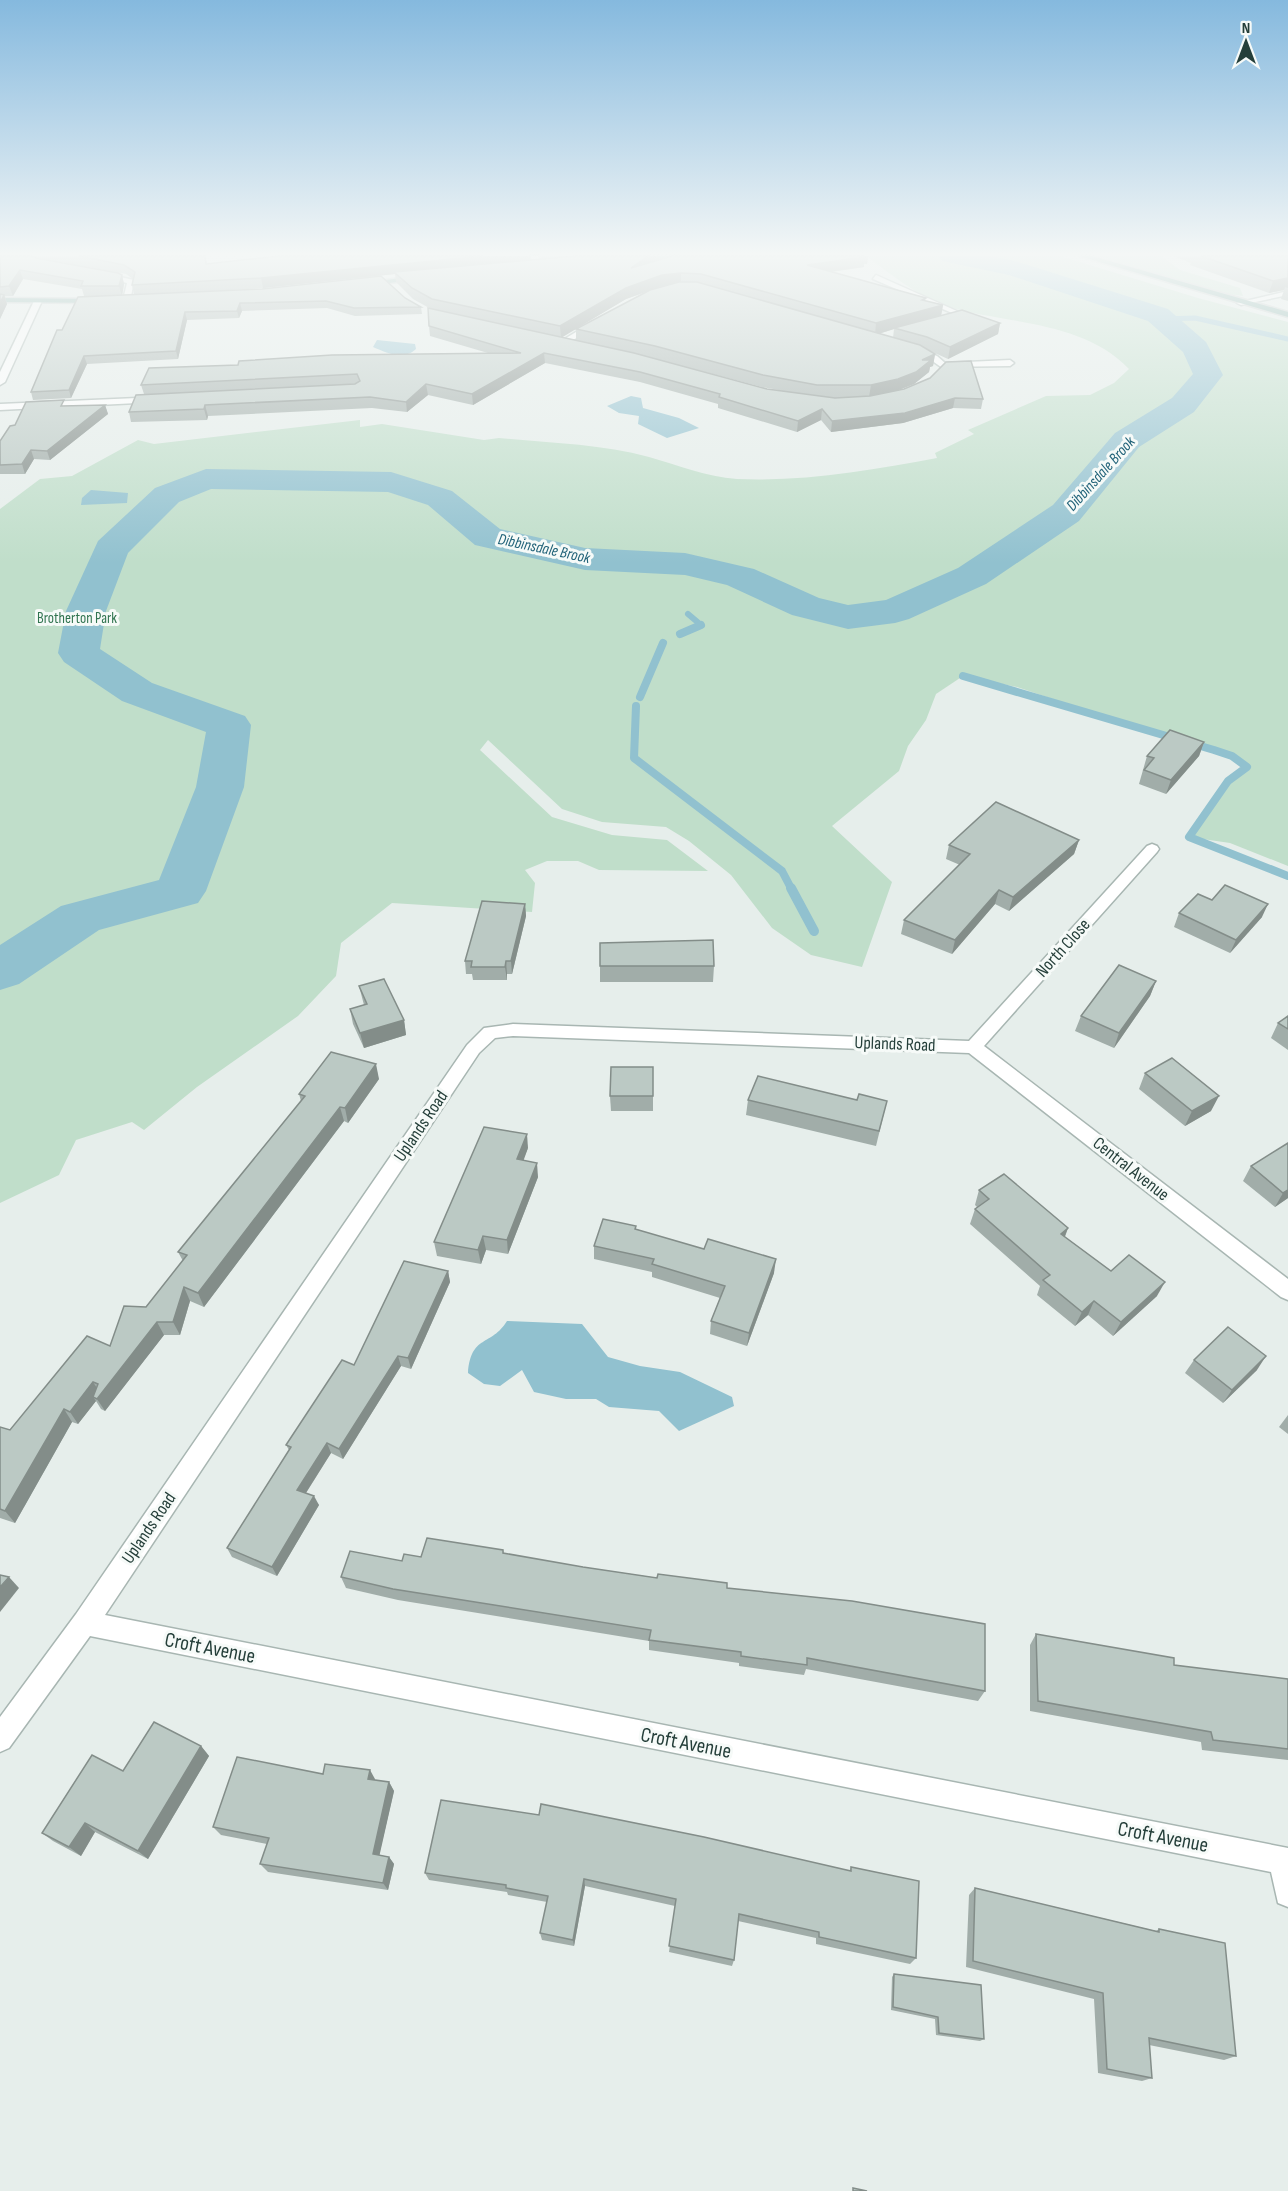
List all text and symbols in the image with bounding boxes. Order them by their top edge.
north arrow [1216,12,1276,72]
text: N [1242,19,1250,38]
water label: Dibbinsdale Brook [1063,432,1140,515]
water label: Dibbinsdale Brook [496,530,593,568]
park label: Brotherton Park [37,609,117,628]
street label: North Close [1031,914,1095,982]
street label: Uplands Road [854,1032,936,1056]
street label: Uplands Road [390,1086,452,1166]
street label: Central Avenue [1089,1133,1173,1205]
street label: Uplands Road [118,1488,180,1568]
street label: Croft Avenue [163,1627,257,1669]
street label: Croft Avenue [639,1722,733,1764]
street label: Croft Avenue [1116,1816,1210,1858]

